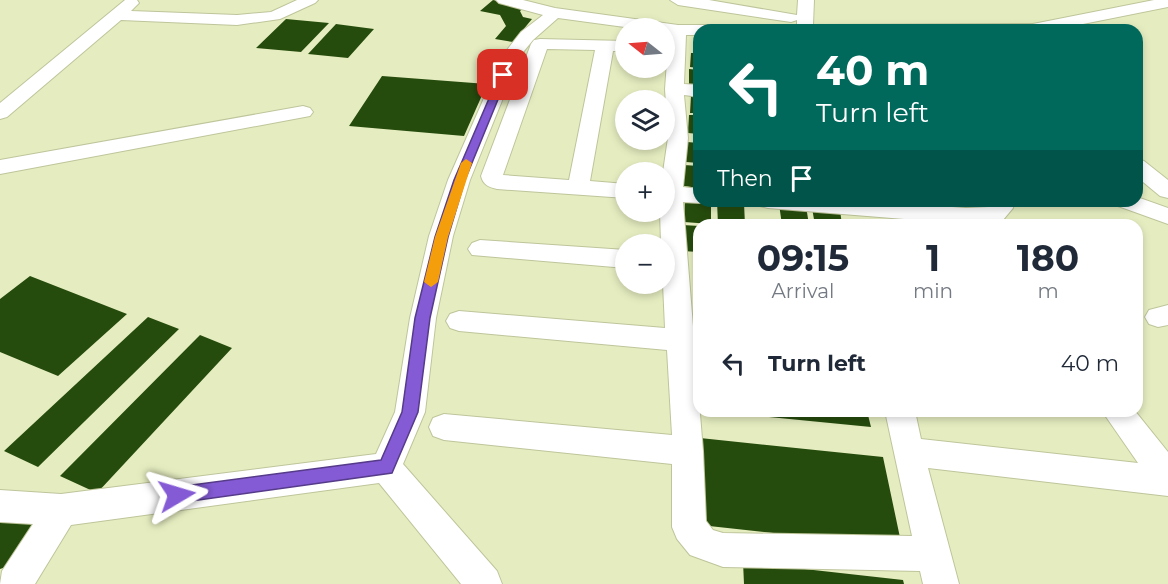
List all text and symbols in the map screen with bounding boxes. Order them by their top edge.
north arrow [615,18,675,78]
map controls [615,18,675,294]
text: 40 m [816,44,929,96]
icon: left [717,48,795,126]
pin [477,49,528,100]
icon: arrive [486,58,519,91]
button: layers [615,90,675,150]
text: Turn left [816,96,929,129]
button: + [615,162,675,222]
icon: arrive [785,162,818,195]
text: Then [717,165,773,192]
button: − [615,234,675,294]
text: 09:15 [757,236,849,280]
text: 1 [926,236,940,280]
text: 180 [1017,236,1079,280]
text: Arrival [771,279,835,303]
text: min [913,279,953,303]
text: m [1037,279,1059,303]
icon: left [717,347,750,380]
text: Turn left [768,350,866,377]
text: 40 m [1061,350,1119,377]
position arrow [145,463,209,527]

